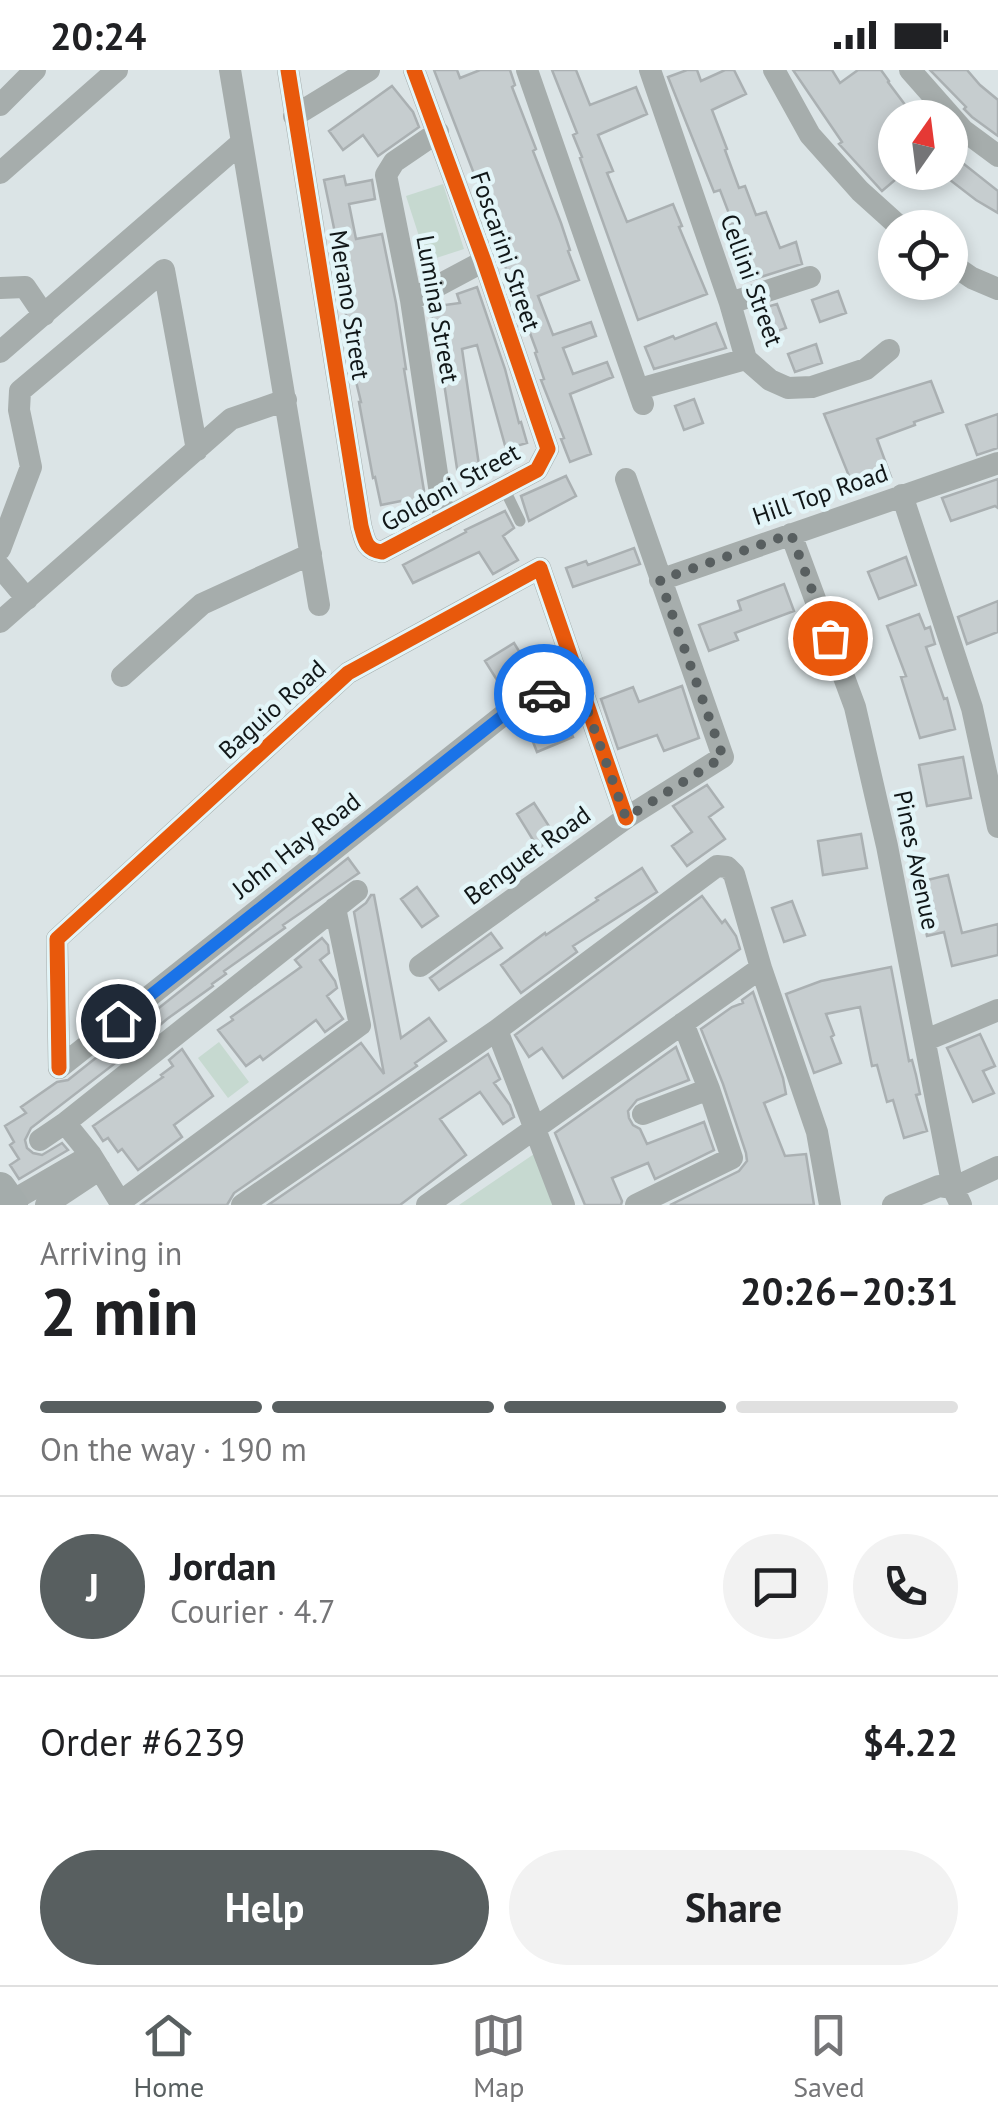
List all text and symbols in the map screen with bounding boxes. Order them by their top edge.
text: 20:24 [50,11,146,60]
north arrow [878,100,968,190]
map controls [878,100,968,300]
street label: Foscarini Street [464,167,548,335]
street label: Cellini Street [713,210,791,351]
button: locate [878,210,968,300]
street label: Merano Street [322,228,378,383]
street label: Lumina Street [409,233,467,386]
street label: Goldoni Street [375,435,525,538]
street label: Hill Top Road [748,456,892,532]
pin [788,596,873,681]
icon: bag [803,611,858,666]
courier [494,644,594,744]
street label: Baguio Road [212,652,332,766]
icon: car [517,667,572,722]
street label: John Hay Road [225,785,367,906]
street label: Pines Avenue [887,787,947,933]
street label: Benguet Road [457,798,597,912]
pin [76,979,161,1064]
icon: home [91,994,146,1049]
text: Arriving in [40,1232,182,1274]
text: 20:26–20:31 [740,1266,958,1315]
text: 2 min [40,1269,199,1353]
text: On the way · 190 m [40,1428,307,1470]
button: chat [723,1534,828,1639]
button: phone [853,1534,958,1639]
text: Jordan [170,1541,276,1590]
text: J [86,1562,99,1611]
text: Courier · 4.7 [170,1590,336,1632]
text: Order #6239 [40,1717,245,1766]
text: $4.22 [862,1717,958,1766]
button: Help [40,1850,489,1965]
button: Share [509,1850,958,1965]
tab: Home [133,2008,204,2105]
tab: Map [471,2008,526,2105]
tab: Saved [793,2008,864,2105]

